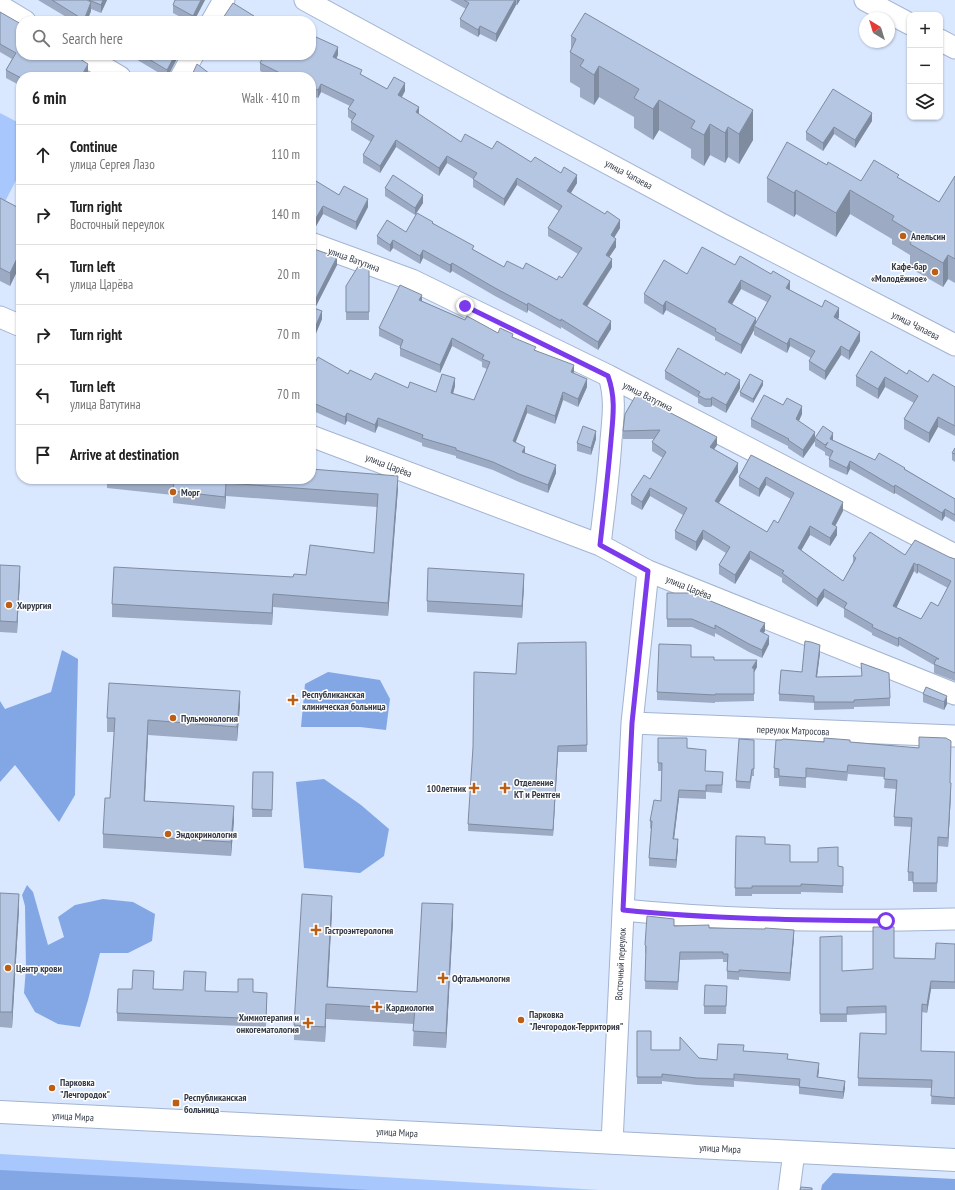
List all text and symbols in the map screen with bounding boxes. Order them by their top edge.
north arrow [859,12,895,48]
map controls [907,12,943,120]
button: + [907,12,943,48]
search box [16,16,316,60]
icon: search [30,27,52,49]
text: Search here [62,29,123,48]
button: − [907,48,943,84]
button: layers [907,84,943,120]
text: 6 min [32,87,66,109]
text: Walk · 410 m [242,90,300,107]
text: Continue [70,137,117,156]
icon: ahead [32,144,54,166]
text: 110 m [271,146,300,163]
text: улица Сергея Лазо [70,156,155,173]
street label: улица Чапаева [603,157,655,192]
text: Turn right [70,197,122,216]
icon: right [32,204,54,226]
text: 140 m [271,206,300,223]
text: Восточный переулок [70,216,165,233]
place label: Апельсин [910,230,946,243]
marker: Апельсин [898,231,908,241]
street label: улица Ватутина [326,244,382,275]
text: Turn left [70,257,115,276]
place label: Кафе-бар «Молодёжное» [871,260,928,285]
icon: left [32,264,54,286]
text: 20 m [277,266,300,283]
marker: Кафе-бар «Молодёжное» [930,267,940,277]
text: улица Царёва [70,276,133,293]
route end [456,297,474,315]
street label: улица Чапаева [890,308,942,343]
icon: right [32,324,54,346]
text: Turn right [70,325,122,344]
text: 70 m [277,326,300,343]
text: Turn left [70,377,115,396]
street label: улица Ватутина [621,378,675,415]
icon: left [32,384,54,406]
text: 70 m [277,386,300,403]
text: улица Ватутина [70,396,141,413]
icon: arrive [32,444,54,466]
text: Arrive at destination [70,445,179,464]
street label: улица Царёва [364,451,414,480]
place label: Морг [181,486,201,499]
marker: Морг [168,487,178,497]
street label: улица Царёва [664,572,714,603]
place label: Хирургия [17,599,51,612]
marker: Хирургия [4,600,14,610]
place label: Республиканская клиническая больница [302,688,386,713]
marker: Республиканская клиническая больница [287,694,299,706]
place label: Пульмонология [181,712,238,725]
marker: Пульмонология [168,713,178,723]
street label: переулок Матросова [756,723,830,738]
place label: Отделение КТ и Рентген [514,776,561,801]
place label: 100летник [427,782,467,795]
marker: Отделение КТ и Рентген [499,782,511,794]
marker: 100летник [469,783,479,793]
place label: Эндокринология [176,828,237,841]
marker: Эндокринология [163,829,173,839]
route start [877,912,895,930]
marker: Гастроэнтерология [310,924,322,936]
place label: Гастроэнтерология [325,924,393,937]
street label: Восточный переулок [612,927,629,1001]
place label: Центр крови [16,962,62,975]
marker: Центр крови [3,963,13,973]
marker: Офтальмология [437,972,449,984]
place label: Офтальмология [452,972,510,985]
marker: Кардиология [371,1001,383,1013]
place label: Кардиология [386,1001,434,1014]
place label: Парковка "Лечгородок-Территория" [529,1008,624,1033]
place label: Химиотерапия и онкогематология [236,1011,299,1036]
marker: Парковка "Лечгородок-Территория" [516,1015,526,1025]
marker: Химиотерапия и онкогематология [302,1017,314,1029]
place label: Парковка "Лечгородок" [60,1076,110,1101]
marker: Парковка "Лечгородок" [47,1083,57,1093]
place label: Республиканская больница [184,1091,247,1116]
marker: Республиканская больница [171,1098,181,1108]
street label: улица Мира [52,1109,94,1124]
street label: улица Мира [376,1125,418,1140]
street label: улица Мира [699,1141,741,1156]

